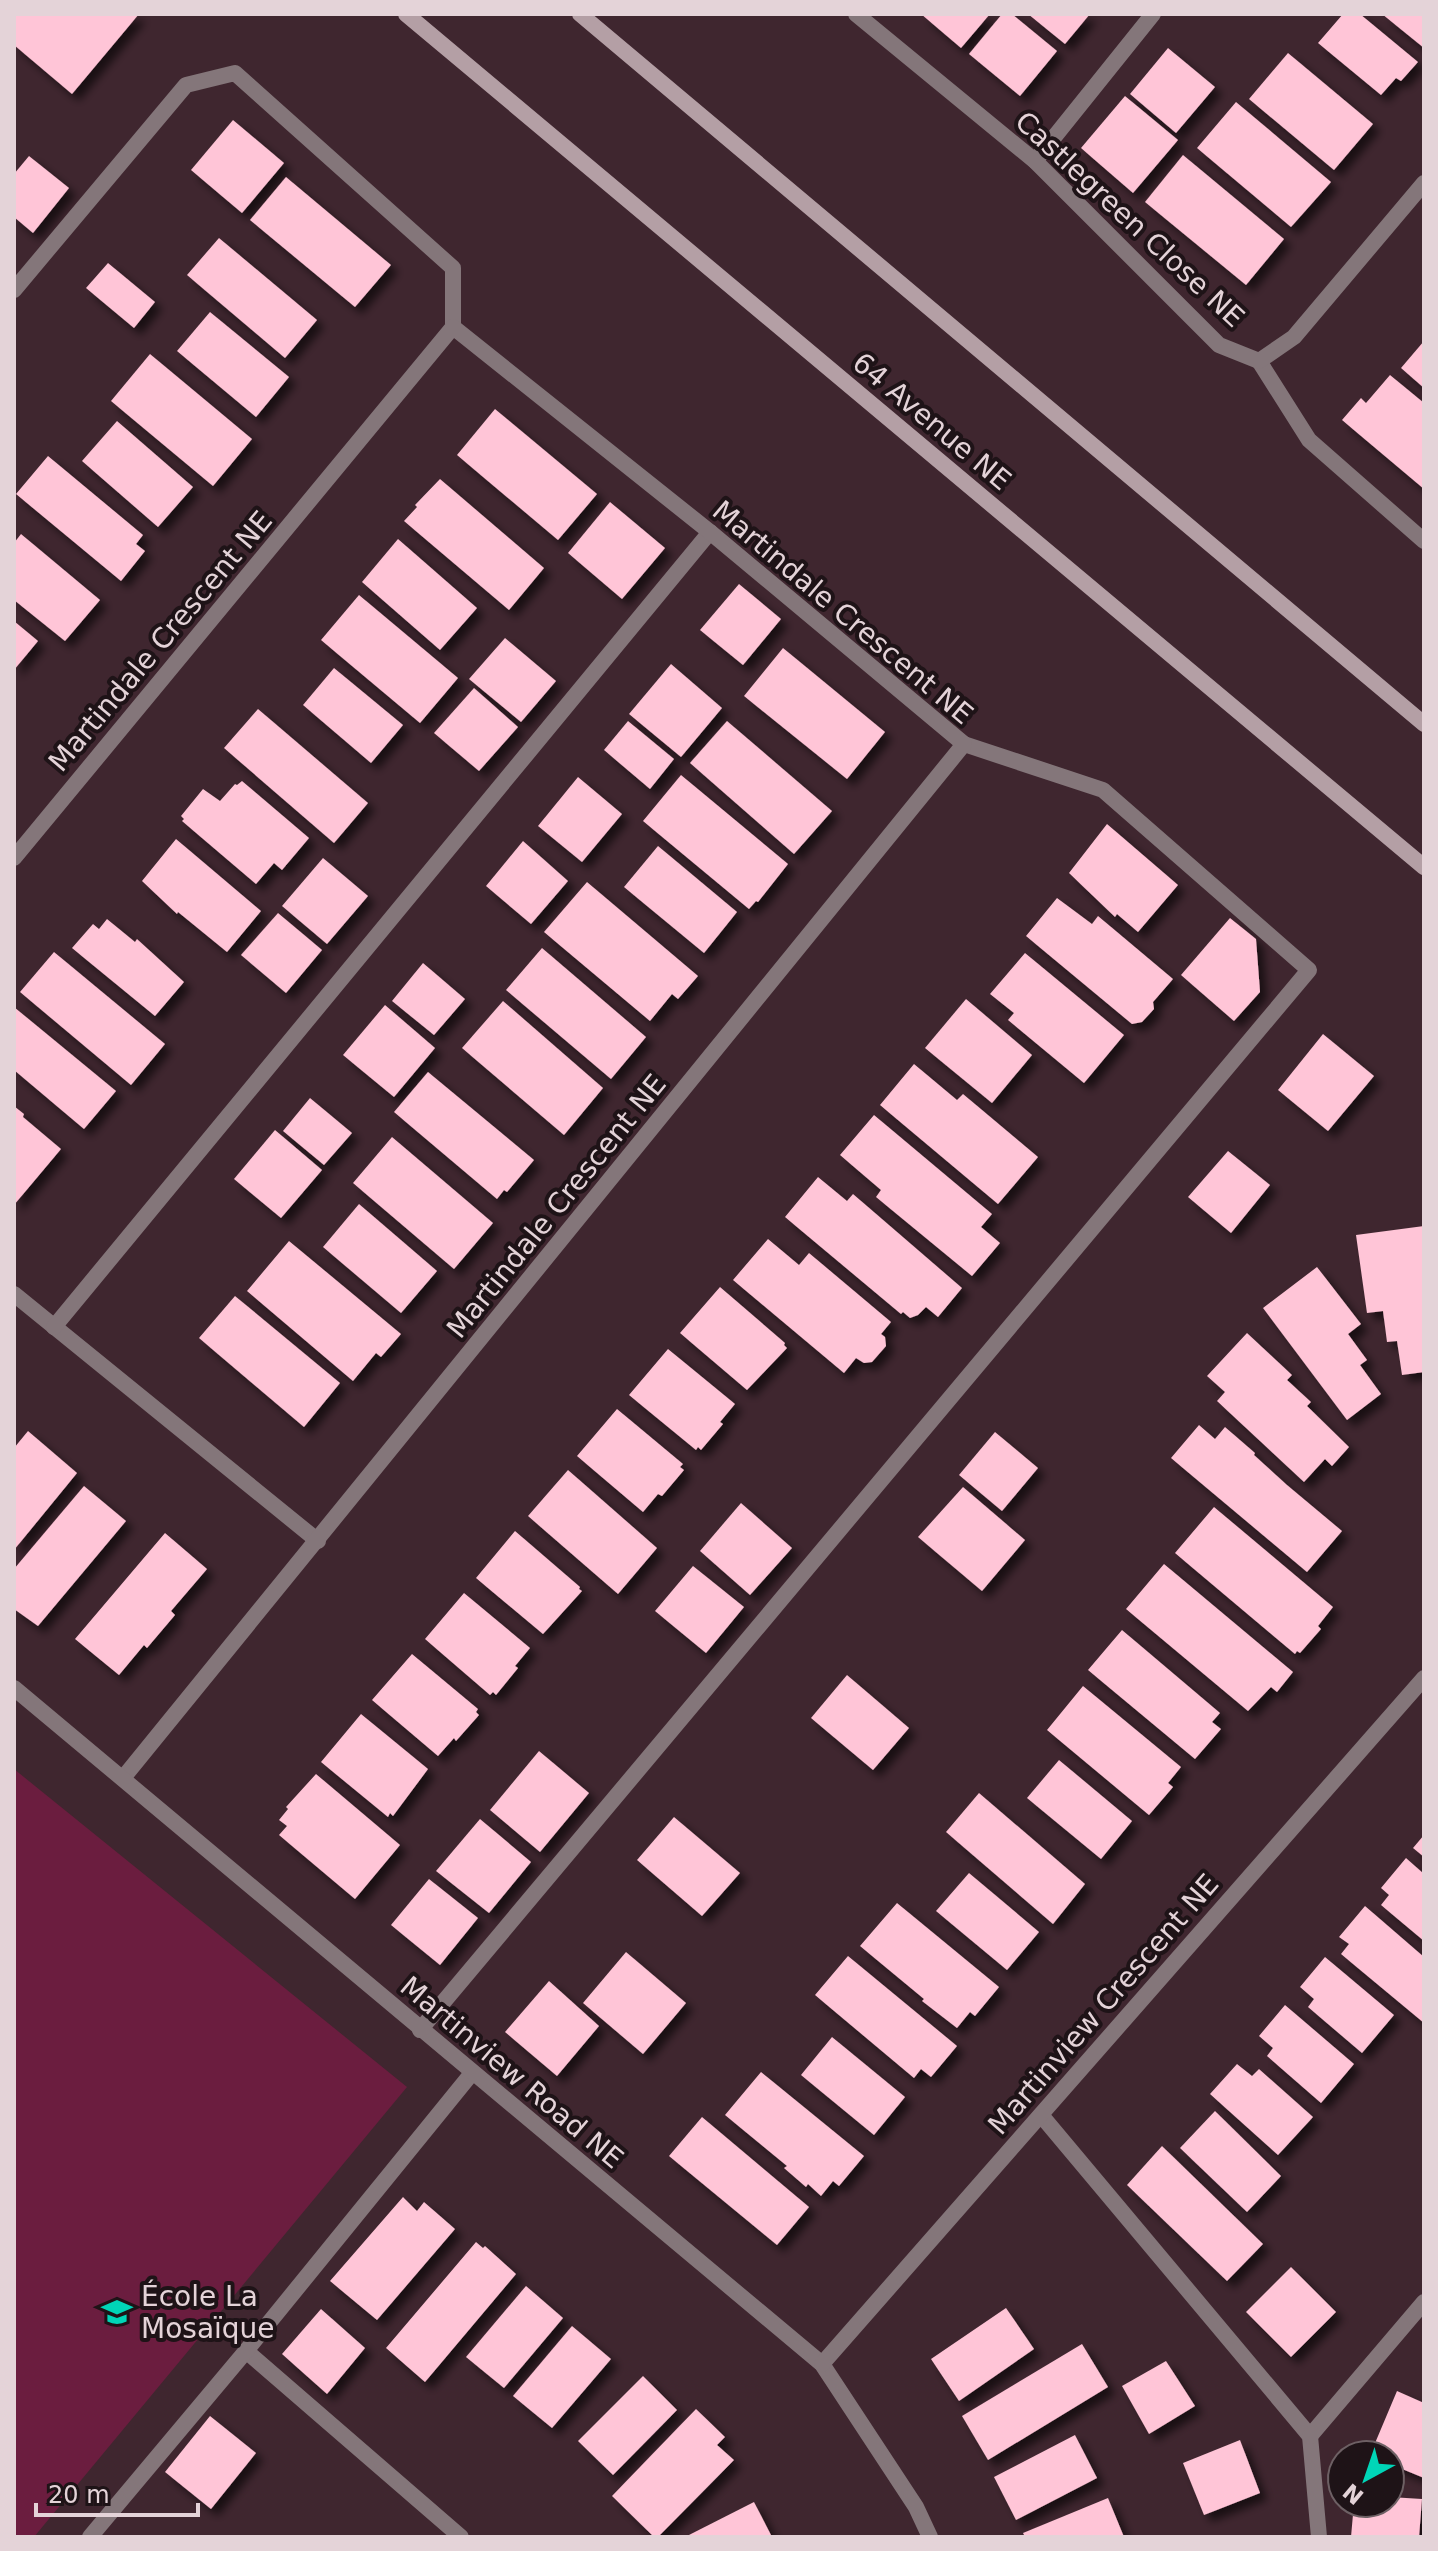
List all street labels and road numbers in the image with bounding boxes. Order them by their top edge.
street label: Castlegreen Close NE [1008,105,1251,334]
street label: 64 Avenue NE [846,346,1017,497]
street label: Martindale Crescent NE [706,494,979,731]
street label: Martindale Crescent NE [42,505,279,778]
street label: Martindale Crescent NE [440,1068,673,1345]
street label: Martinview Crescent NE [981,1868,1225,2141]
street label: Martinview Road NE [394,1970,630,2175]

